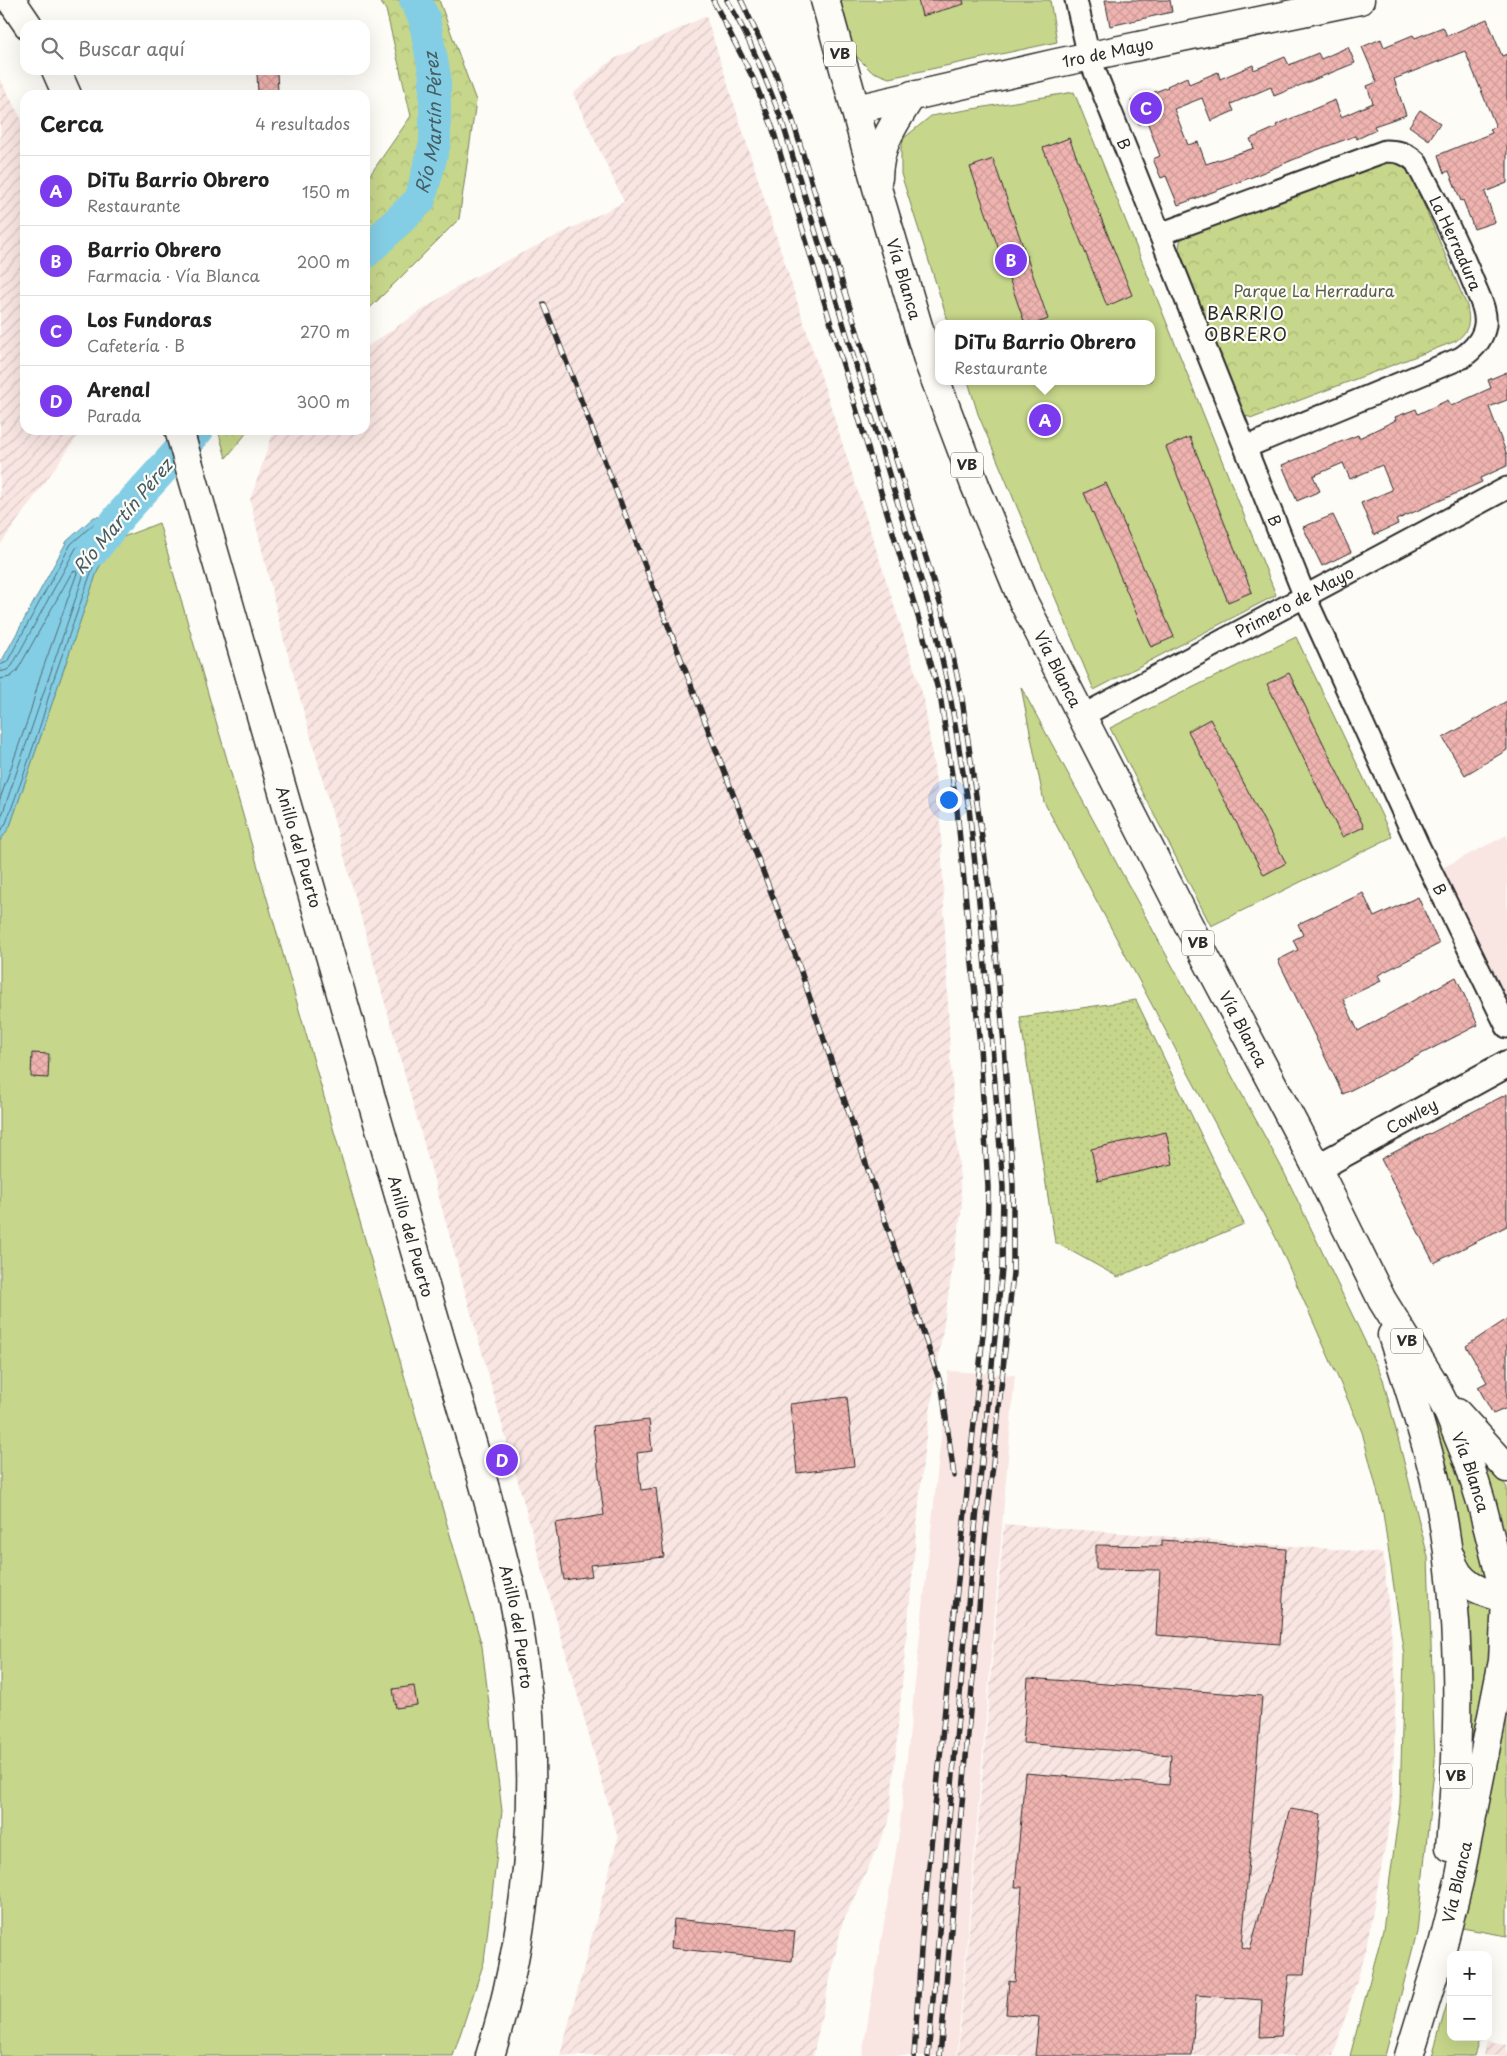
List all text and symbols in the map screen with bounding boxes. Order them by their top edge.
search box [20,20,370,75]
street label: 1ro de Mayo [1060,30,1155,73]
icon: search [38,34,66,62]
text: Buscar aquí [78,34,185,62]
road number: VB [824,42,856,66]
water label: Río Martín Pérez [407,48,447,196]
pin: C [1130,89,1162,127]
text: Cerca [40,107,104,139]
text: 4 resultados [255,111,350,135]
street label: B [1112,134,1138,153]
text: DiTu Barrio Obrero [87,165,269,193]
text: A [50,179,62,203]
text: 150 m [302,179,350,203]
street label: La Herradura [1424,191,1489,294]
text: Restaurante [87,193,181,217]
text: Barrio Obrero [87,235,221,263]
street label: Vía Blanca [882,235,928,322]
pin: B [995,241,1027,279]
text: B [51,249,61,273]
text: 200 m [297,249,350,273]
text: Farmacia · Vía Blanca [87,263,260,287]
park label: Parque La Herradura [1233,278,1395,302]
district label: BARRIO OBRERO [1204,299,1288,347]
text: Los Fundoras [87,305,212,333]
text: C [50,319,62,343]
text: 270 m [300,319,350,343]
popup [935,320,1155,385]
text: DiTu Barrio Obrero [954,327,1136,355]
text: Cafetería · B [87,333,185,357]
text: Restaurante [954,355,1048,379]
text: Arenal [87,375,150,403]
text: D [50,389,62,413]
text: 300 m [296,389,350,413]
pin: A [1029,401,1061,439]
text: Parada [87,403,141,427]
water label: Río Martín Pérez [66,451,180,579]
road number: VB [951,452,983,478]
street label: B [1262,511,1289,530]
street label: Primero de Mayo [1230,559,1358,643]
street label: Vía Blanca [1029,626,1088,711]
street label: Anillo del Puerto [271,783,329,911]
your location [936,787,962,813]
street label: B [1427,879,1454,899]
road number: VB [1182,930,1214,956]
street label: Vía Blanca [1214,986,1274,1071]
street label: Cowley [1381,1091,1441,1139]
street label: Anillo del Puerto [383,1172,441,1300]
road number: VB [1391,1328,1423,1354]
street label: Vía Blanca [1447,1428,1496,1515]
pin: D [486,1441,518,1479]
street label: Anillo del Puerto [494,1562,540,1690]
road number: VB [1440,1764,1472,1788]
street label: Vía Blanca [1435,1838,1477,1925]
map controls [1447,1951,1492,2041]
button: + [1447,1951,1492,1996]
button: − [1447,1996,1492,2041]

